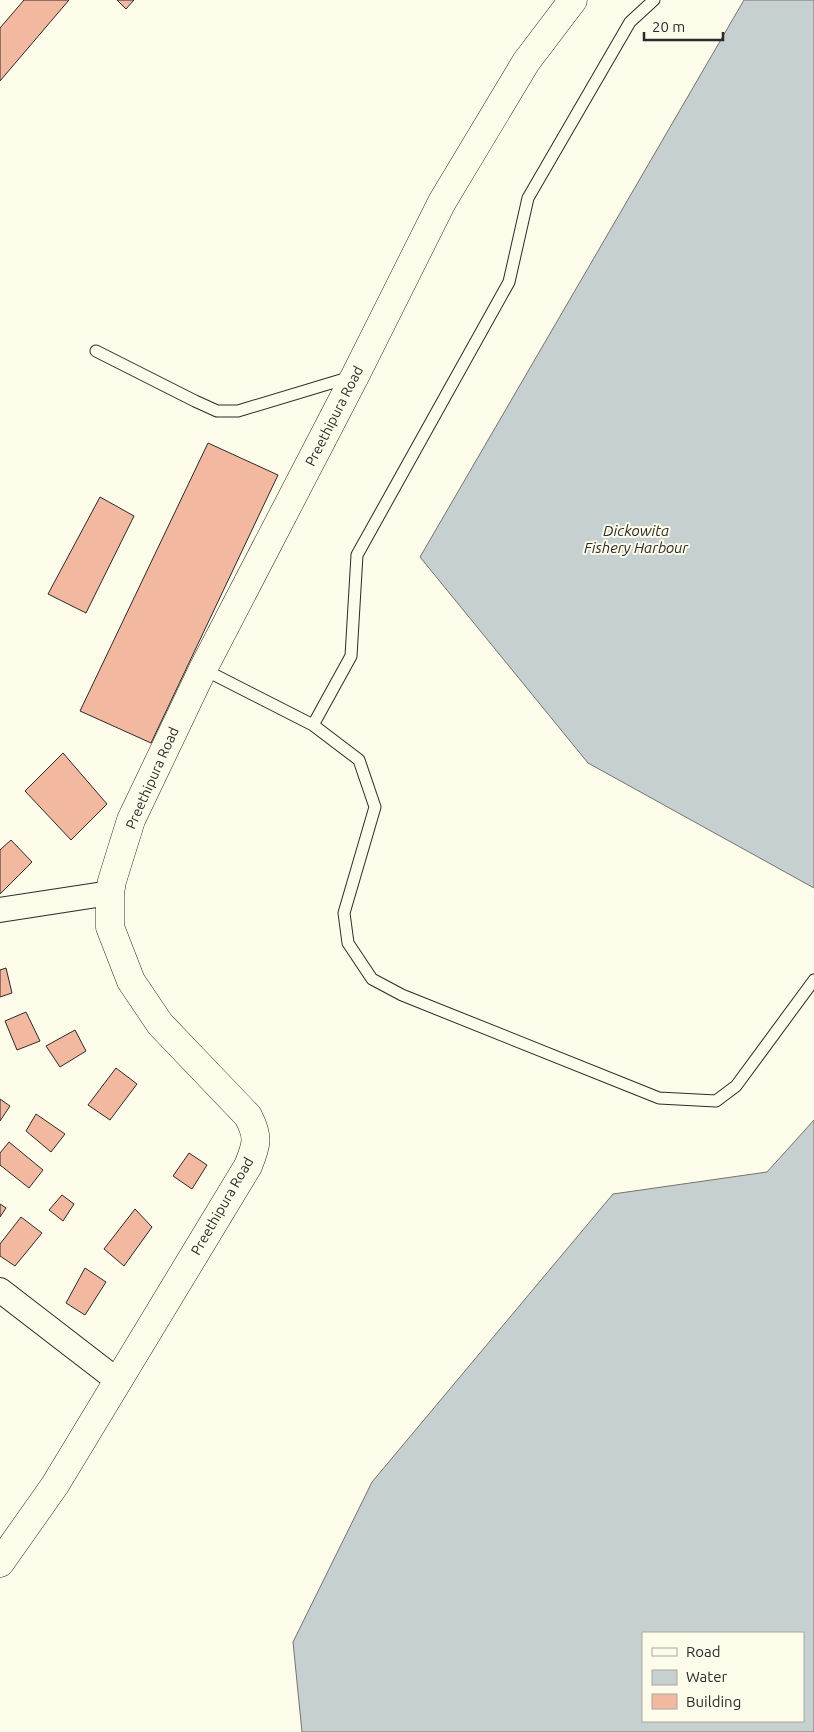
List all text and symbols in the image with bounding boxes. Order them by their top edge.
scale bar [644,10,723,42]
text: 20 m [652,18,685,35]
street label: Preethipura Road [302,363,366,469]
water label: Dickowita Fishery Harbour [584,522,689,556]
street label: Preethipura Road [122,724,182,832]
street label: Preethipura Road [188,1154,256,1258]
legend [642,1632,804,1722]
text: Road [686,1643,721,1660]
text: Water [686,1668,727,1685]
text: Building [686,1693,741,1710]

